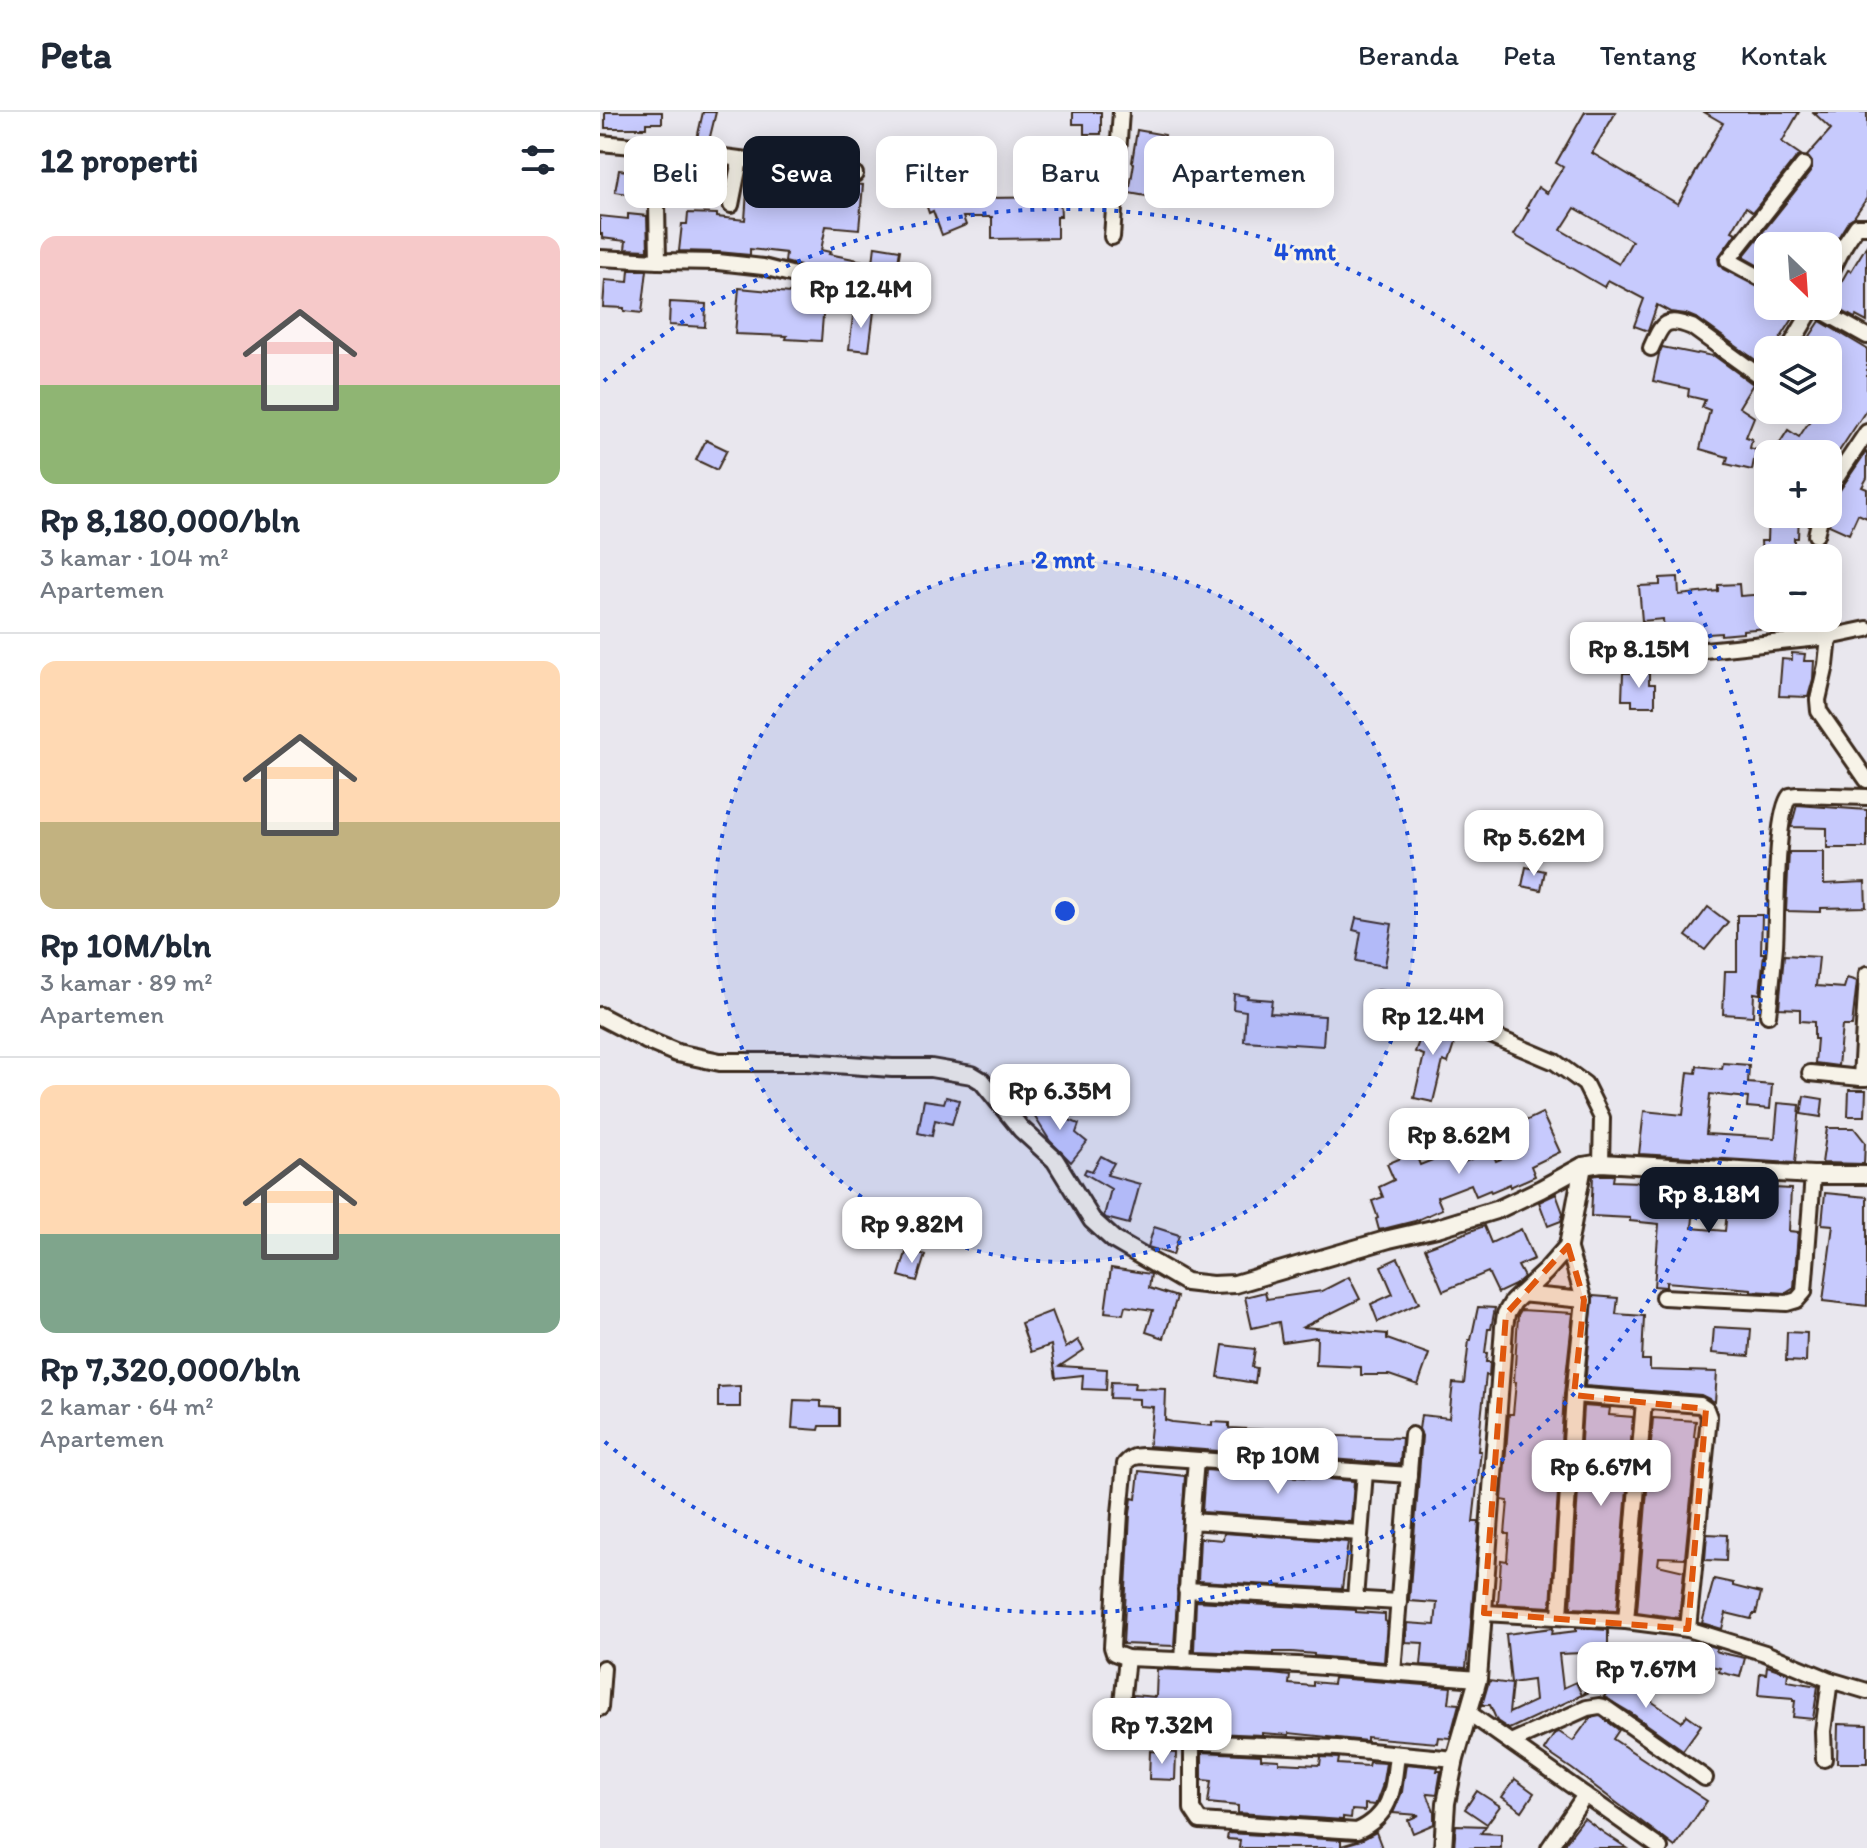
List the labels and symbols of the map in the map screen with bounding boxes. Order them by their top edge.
north arrow [1754,232,1842,320]
text: 4 mnt [1274,237,1336,266]
pin: Rp 12.4M [778,262,944,330]
text: 2 mnt [1035,545,1095,574]
pin: Rp 8.15M [1556,622,1722,690]
pin: Rp 5.62M [1451,810,1617,878]
centre of rings [1051,897,1079,925]
pin: Rp 12.4M [1350,989,1516,1057]
pin: Rp 6.35M [977,1064,1143,1132]
pin: Rp 8.62M [1376,1108,1542,1176]
pin: Rp 8.18M [1626,1167,1792,1235]
pin: Rp 9.82M [829,1197,995,1265]
pin: Rp 10M [1213,1428,1343,1496]
pin: Rp 6.67M [1518,1440,1684,1508]
pin: Rp 7.67M [1563,1642,1729,1710]
pin: Rp 7.32M [1079,1698,1245,1766]

